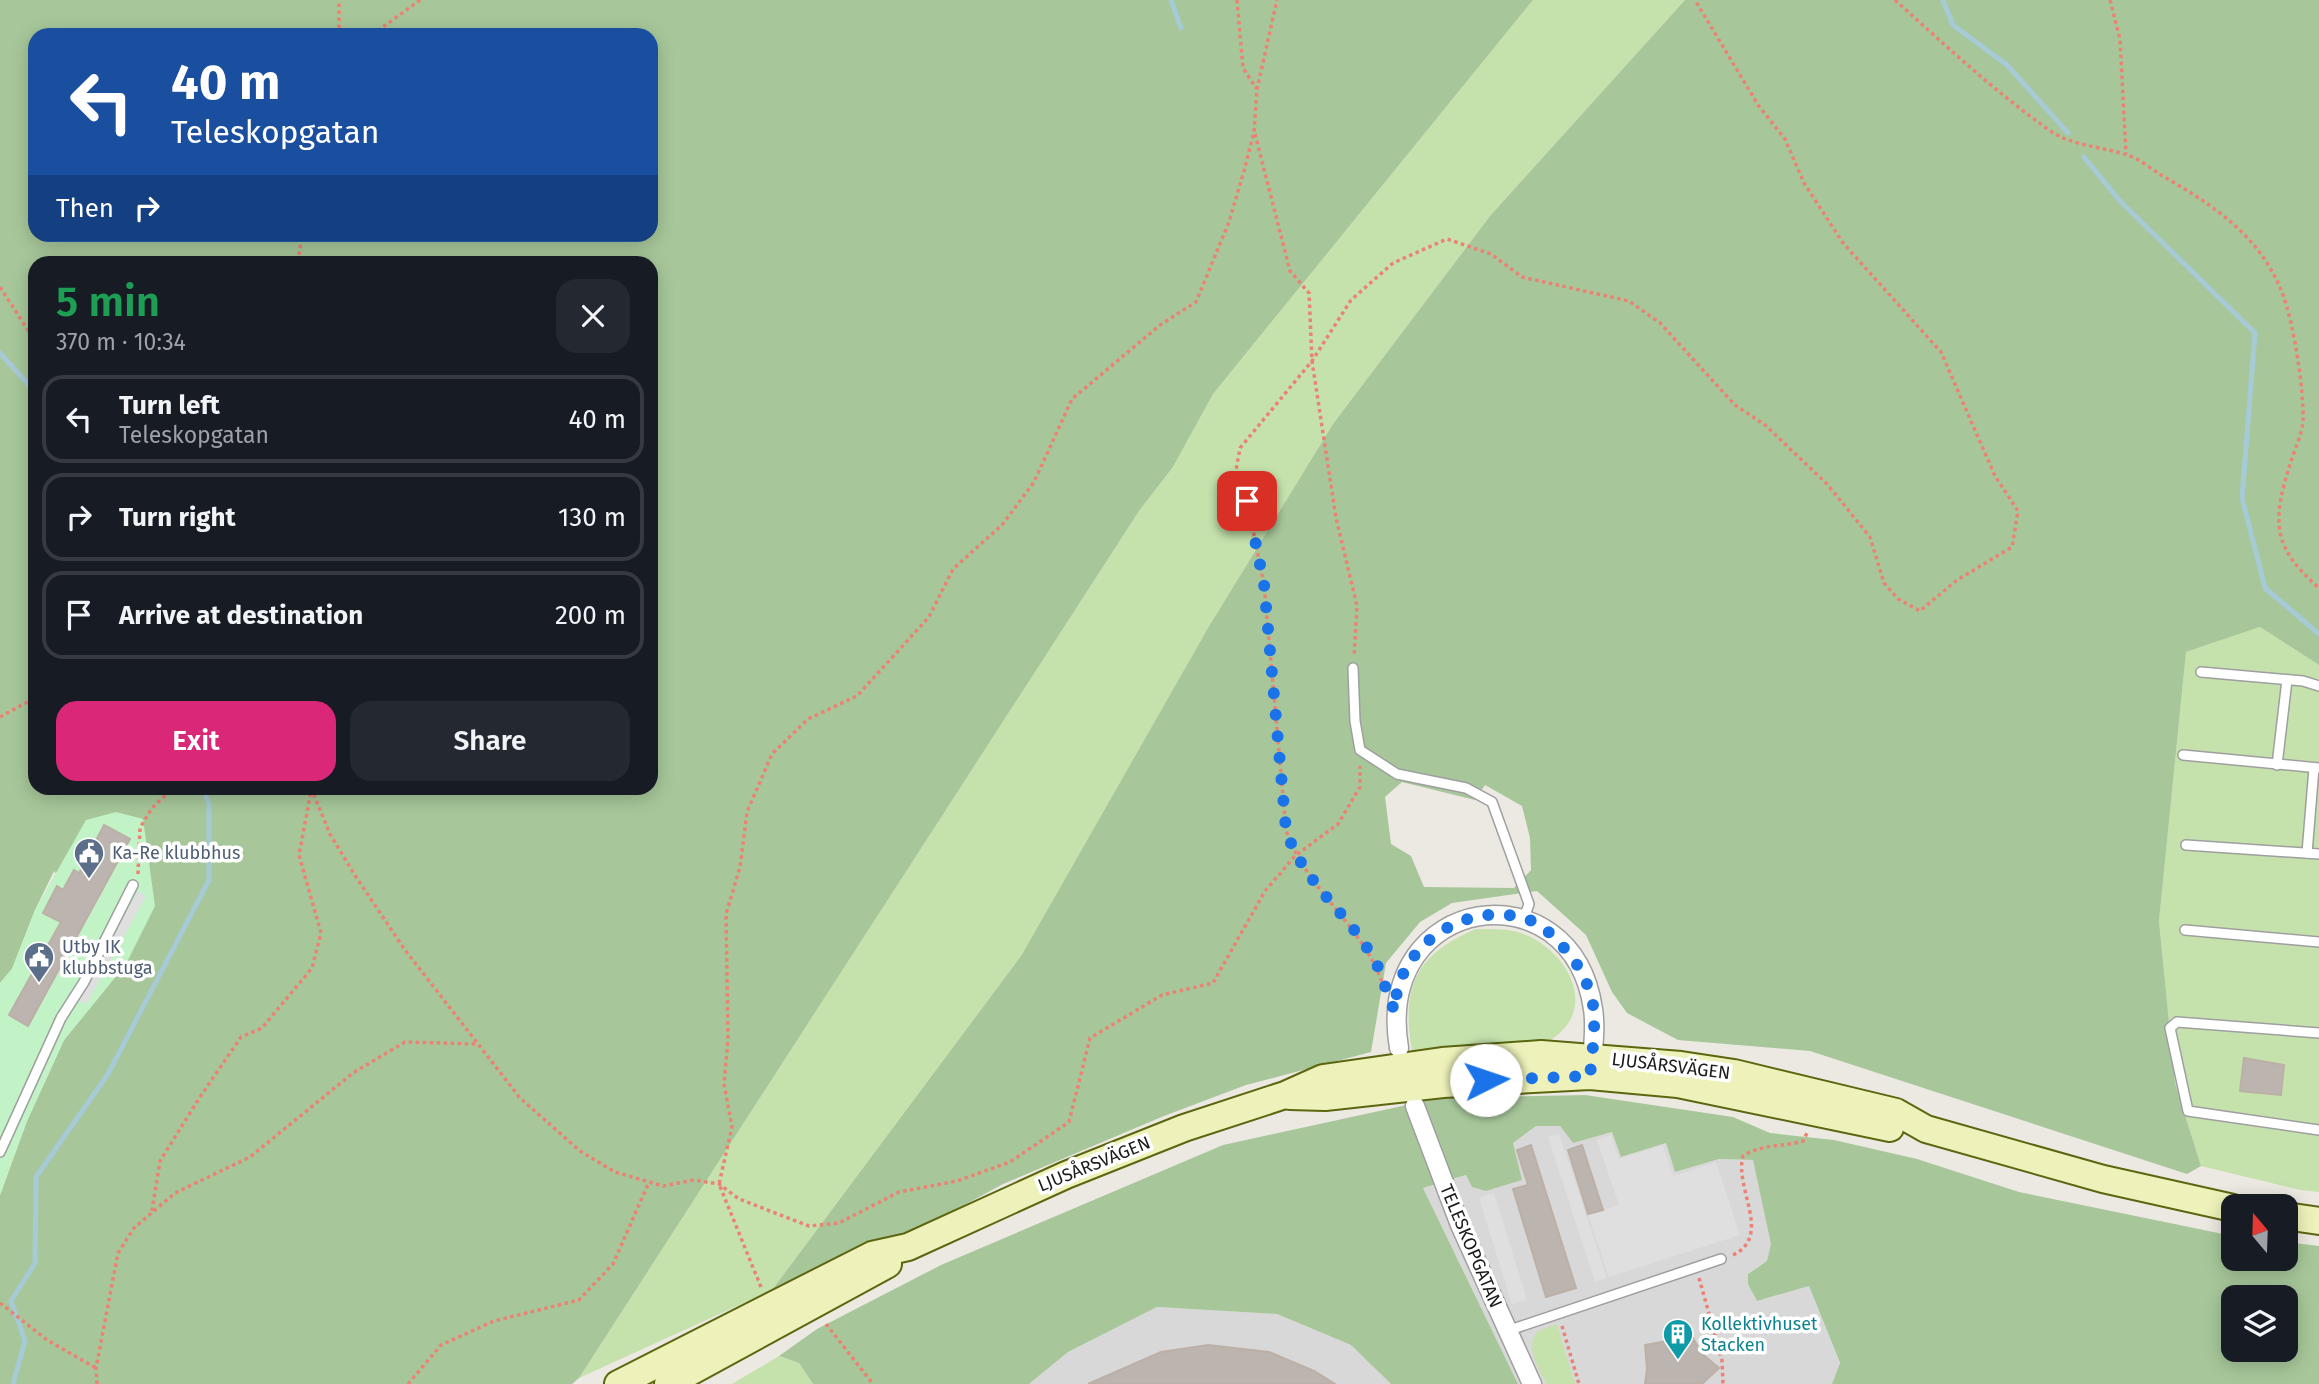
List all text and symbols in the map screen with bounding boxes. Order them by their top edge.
text: 40 m [171,53,280,112]
icon: left [56,56,147,147]
text: Teleskopgatan [171,113,380,151]
icon: right [128,189,166,227]
text: Then [56,193,114,224]
text: 5 min [56,277,160,327]
button: close [556,279,630,353]
text: 370 m · 10:34 [56,328,186,356]
text: Turn left [119,390,220,421]
icon: left [60,400,98,438]
text: 40 m [568,404,626,435]
text: Teleskopgatan [119,421,269,449]
pin [1217,471,1277,531]
icon: arrive [1228,482,1266,520]
icon: right [60,498,98,536]
text: Turn right [119,502,236,533]
text: 130 m [558,502,626,533]
icon: arrive [60,596,98,634]
text: Arrive at destination [119,600,363,631]
text: 200 m [555,600,626,631]
button: Exit [56,701,336,781]
button: Share [350,701,630,781]
public building icon: Ka-Re klubbhus [72,836,106,880]
place label: Ka-Re klubbhus [112,842,240,864]
place label: Utby IK klubbstuga [62,936,153,979]
public building icon: Utby IK klubbstuga [22,940,56,984]
position arrow [1449,1043,1523,1117]
street label: LJUSÅRSVÄGEN [1610,1047,1732,1084]
street label: LJUSÅRSVÄGEN [1034,1131,1153,1197]
street label: TELESKOPGATAN [1435,1181,1507,1311]
north arrow [2221,1194,2298,1270]
map controls [2221,1194,2298,1362]
button: layers [2221,1285,2298,1362]
place label: Kollektivhuset Stacken [1701,1313,1818,1356]
building icon: Kollektivhuset Stacken [1661,1317,1695,1361]

